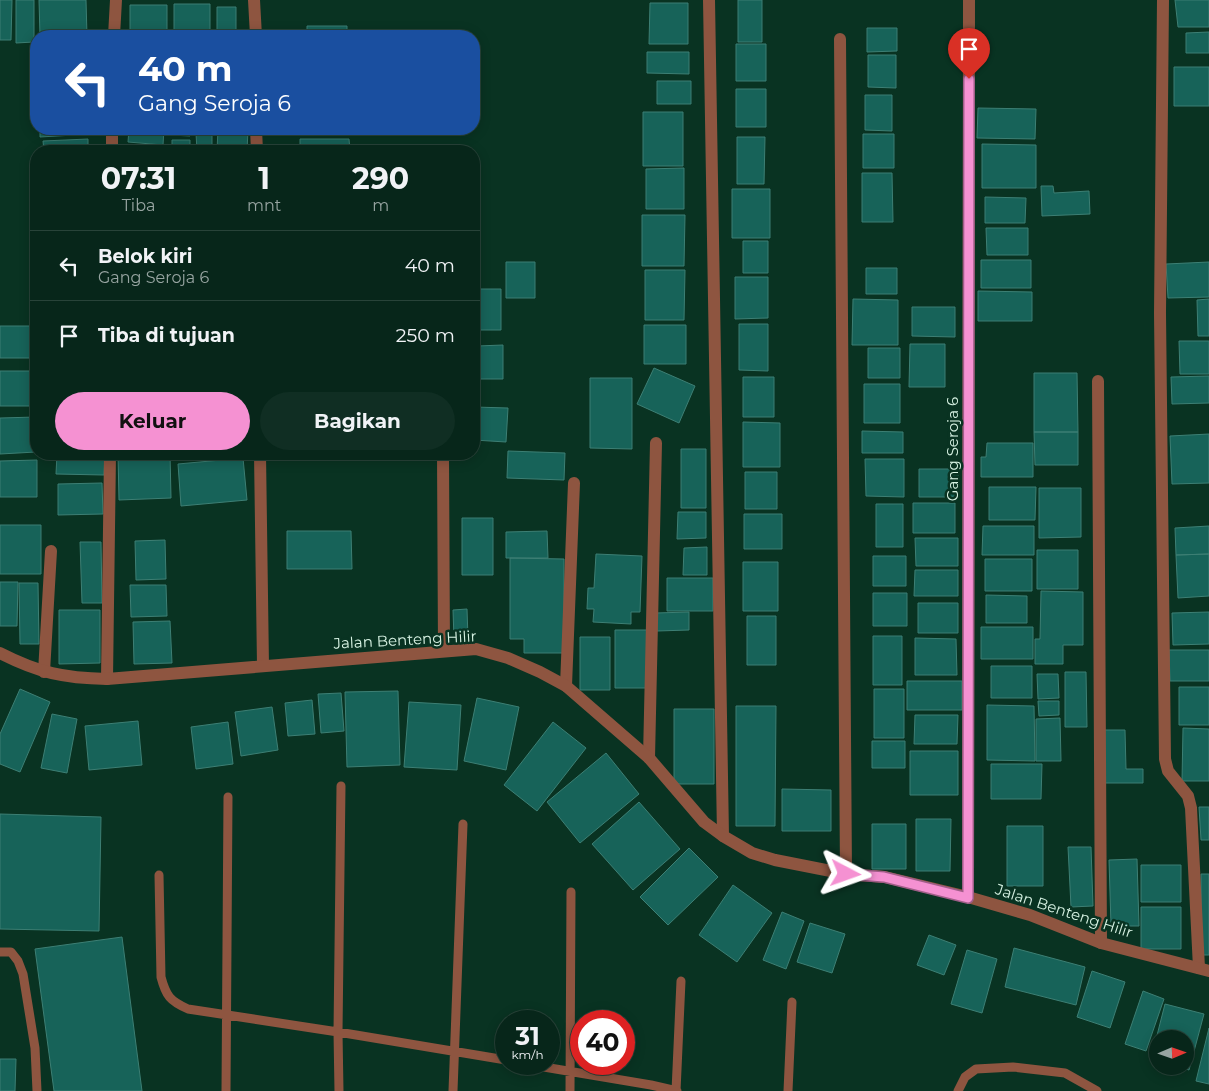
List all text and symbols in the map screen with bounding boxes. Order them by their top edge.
pin [948,28,990,79]
icon: arrive [955,35,983,63]
text: 40 m [138,47,233,90]
icon: left [55,50,120,115]
text: Gang Seroja 6 [138,90,291,117]
text: 07:31 [101,160,176,197]
text: 1 [258,160,270,197]
text: 290 [352,160,409,197]
text: Tiba [122,196,155,215]
text: mnt [247,196,281,215]
text: m [372,196,389,215]
text: Belok kiri [98,245,193,268]
icon: left [55,252,83,280]
text: 40 m [405,254,455,277]
text: Gang Seroja 6 [98,268,209,287]
icon: arrive [55,322,83,350]
text: Tiba di tujuan [98,324,235,347]
text: 250 m [396,324,455,347]
button: Keluar [55,392,250,450]
button: Bagikan [260,392,455,450]
street label: Gang Seroja 6 [943,397,962,501]
street label: Jalan Benteng Hilir [332,626,477,653]
position arrow [819,847,871,899]
street label: Jalan Benteng Hilir [992,879,1135,942]
speed limit sign: 40 [570,1010,635,1075]
text: 31 [515,1021,540,1051]
north arrow [1149,1030,1194,1075]
map controls [1149,1030,1194,1075]
text: km/h [511,1047,544,1062]

